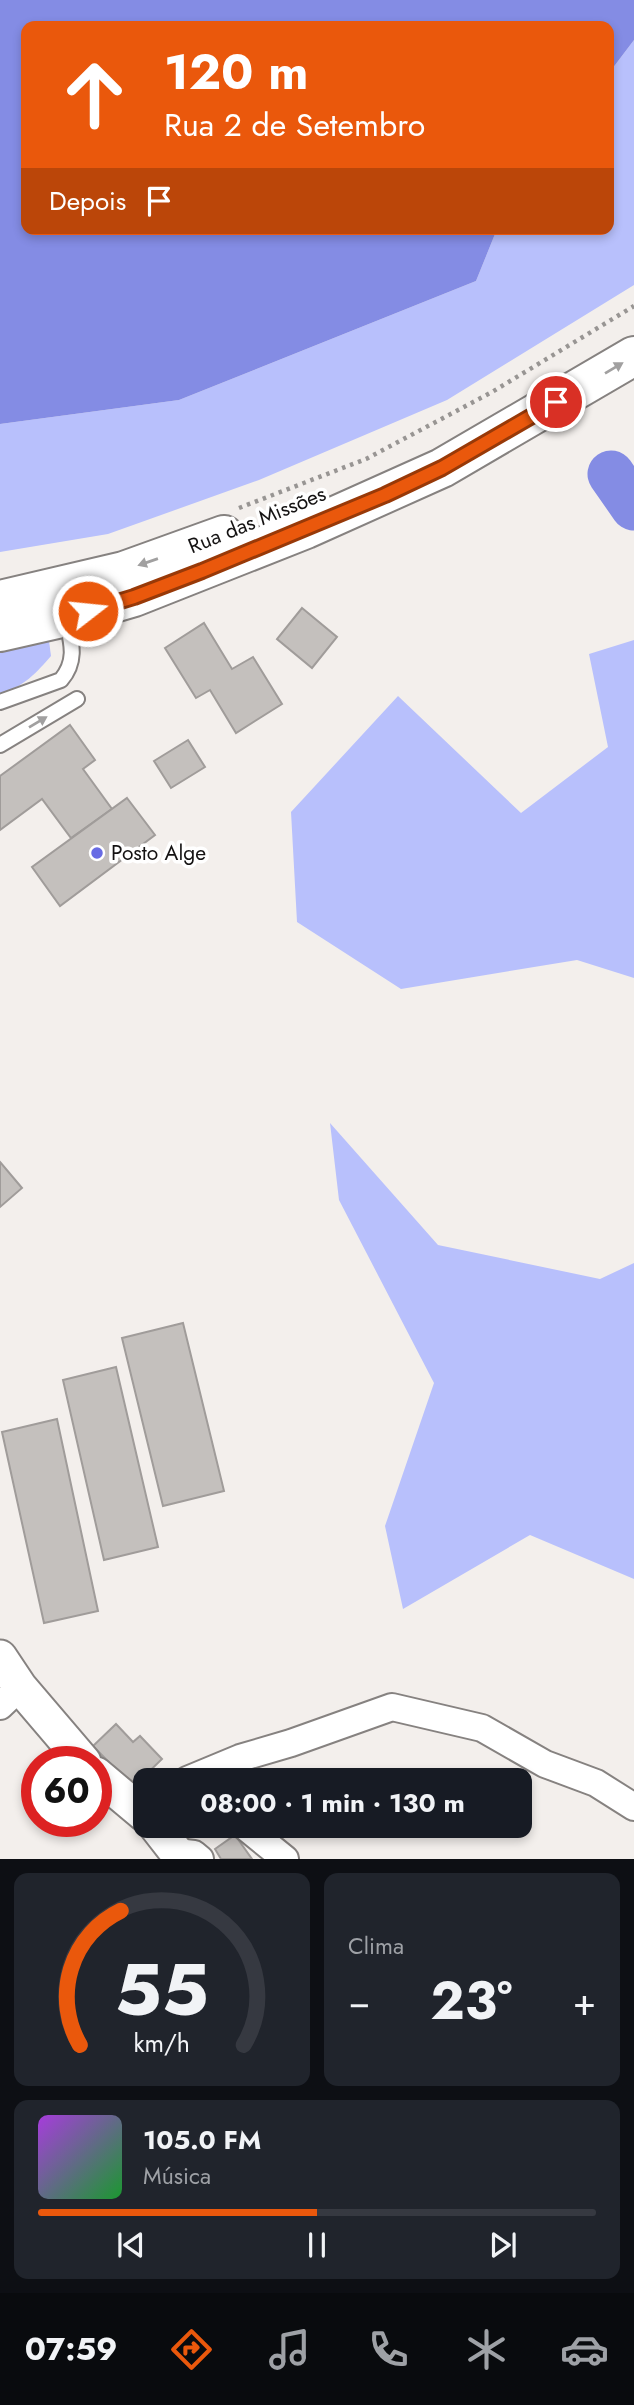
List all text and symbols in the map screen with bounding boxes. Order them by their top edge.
text: 120 m [164,37,308,107]
icon: ahead [49,49,140,140]
text: Rua 2 de Setembro [164,102,425,148]
text: Depois [49,182,126,220]
icon: arrive [140,182,178,220]
one-way arrow [605,362,624,374]
pin [526,372,586,432]
icon: arrive [537,383,575,421]
street label: Rua das Missões [184,479,330,561]
one-way arrow [137,557,158,568]
position arrow [51,574,125,648]
one-way arrow [29,716,48,728]
place label: Posto Alge [111,838,206,868]
marker: Posto Alge [89,845,105,861]
speed limit sign: 60 [21,1746,112,1837]
text: 08:00 · 1 min · 130 m [200,1784,465,1822]
text: Clima [348,1929,404,1963]
text: 55 [115,1938,209,2043]
text: 23° [431,1963,512,2039]
text: − [348,1974,370,2029]
text: + [573,1974,596,2029]
text: km/h [134,2025,190,2061]
text: 105.0 FM [143,2121,261,2159]
text: Música [143,2159,211,2193]
icon: previous [112,2226,150,2264]
icon: pause [298,2226,336,2264]
icon: next [484,2226,522,2264]
icon: directions [167,2325,216,2374]
icon: music [265,2325,314,2374]
icon: phone [364,2325,413,2374]
icon: climate [462,2325,511,2374]
icon: car [560,2325,609,2374]
text: 07:59 [25,2326,118,2372]

